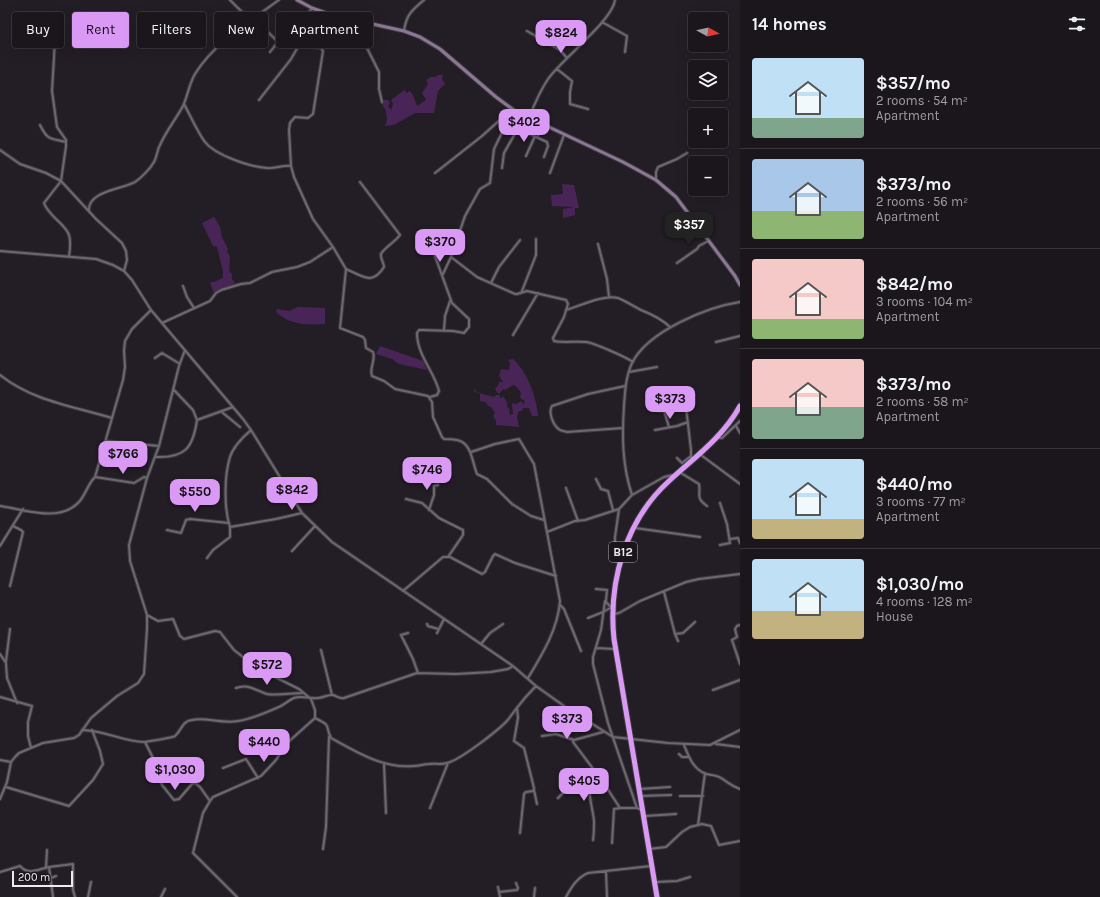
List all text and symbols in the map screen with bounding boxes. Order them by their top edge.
chip: Buy [12,12,64,48]
chip: Rent [72,12,129,48]
chip: Filters [137,12,206,48]
chip: New [214,12,268,48]
chip: Apartment [276,12,373,48]
north arrow [688,12,728,52]
map controls [688,12,728,196]
icon: filters [1066,13,1088,35]
text: 14 homes [752,14,827,34]
pin: $824 [537,20,585,54]
text: $824 [545,25,577,40]
button: layers [688,60,728,100]
text: $357/mo [876,73,950,93]
icon: home [784,74,832,122]
text: 2 rooms · 54 m² [876,93,968,108]
button: + [688,108,728,148]
text: Apartment [876,108,939,123]
pin: $402 [500,109,548,143]
text: $402 [508,114,540,129]
button: − [688,156,728,196]
text: $373/mo [876,174,951,194]
icon: home [784,175,832,223]
text: 2 rooms · 56 m² [876,194,968,209]
text: Apartment [876,209,939,224]
pin: $357 [665,212,713,246]
text: $357 [673,217,705,232]
pin: $370 [416,229,464,263]
text: $370 [424,234,456,249]
text: $842/mo [876,274,953,294]
icon: home [784,275,832,323]
text: 3 rooms · 104 m² [876,294,973,309]
text: Apartment [876,309,939,324]
text: $373/mo [876,374,951,394]
icon: home [784,375,832,423]
pin: $373 [646,386,694,420]
text: $373 [654,391,686,406]
text: 2 rooms · 58 m² [876,394,969,409]
text: Apartment [876,409,939,424]
pin: $766 [99,441,147,475]
text: $766 [107,446,139,461]
pin: $746 [403,457,451,491]
text: $746 [411,462,443,477]
text: $440/mo [876,474,952,494]
icon: home [784,475,832,523]
pin: $842 [268,477,316,511]
pin: $550 [171,479,219,513]
text: $842 [276,482,308,497]
text: $550 [179,484,211,499]
text: 3 rooms · 77 m² [876,494,966,509]
text: Apartment [876,509,939,524]
road number: B12 [609,542,637,562]
text: $1,030/mo [876,574,964,594]
icon: home [784,575,832,623]
text: 4 rooms · 128 m² [876,594,973,609]
text: House [876,609,913,624]
pin: $572 [243,652,291,686]
text: $572 [252,657,282,672]
pin: $373 [543,706,591,740]
text: $373 [551,711,583,726]
pin: $440 [240,729,288,763]
text: $440 [248,734,280,749]
pin: $1,030 [142,757,208,791]
text: $1,030 [154,762,196,777]
pin: $405 [560,768,608,802]
text: $405 [568,773,600,788]
scale bar [12,869,73,888]
text: 200 m [18,871,50,884]

